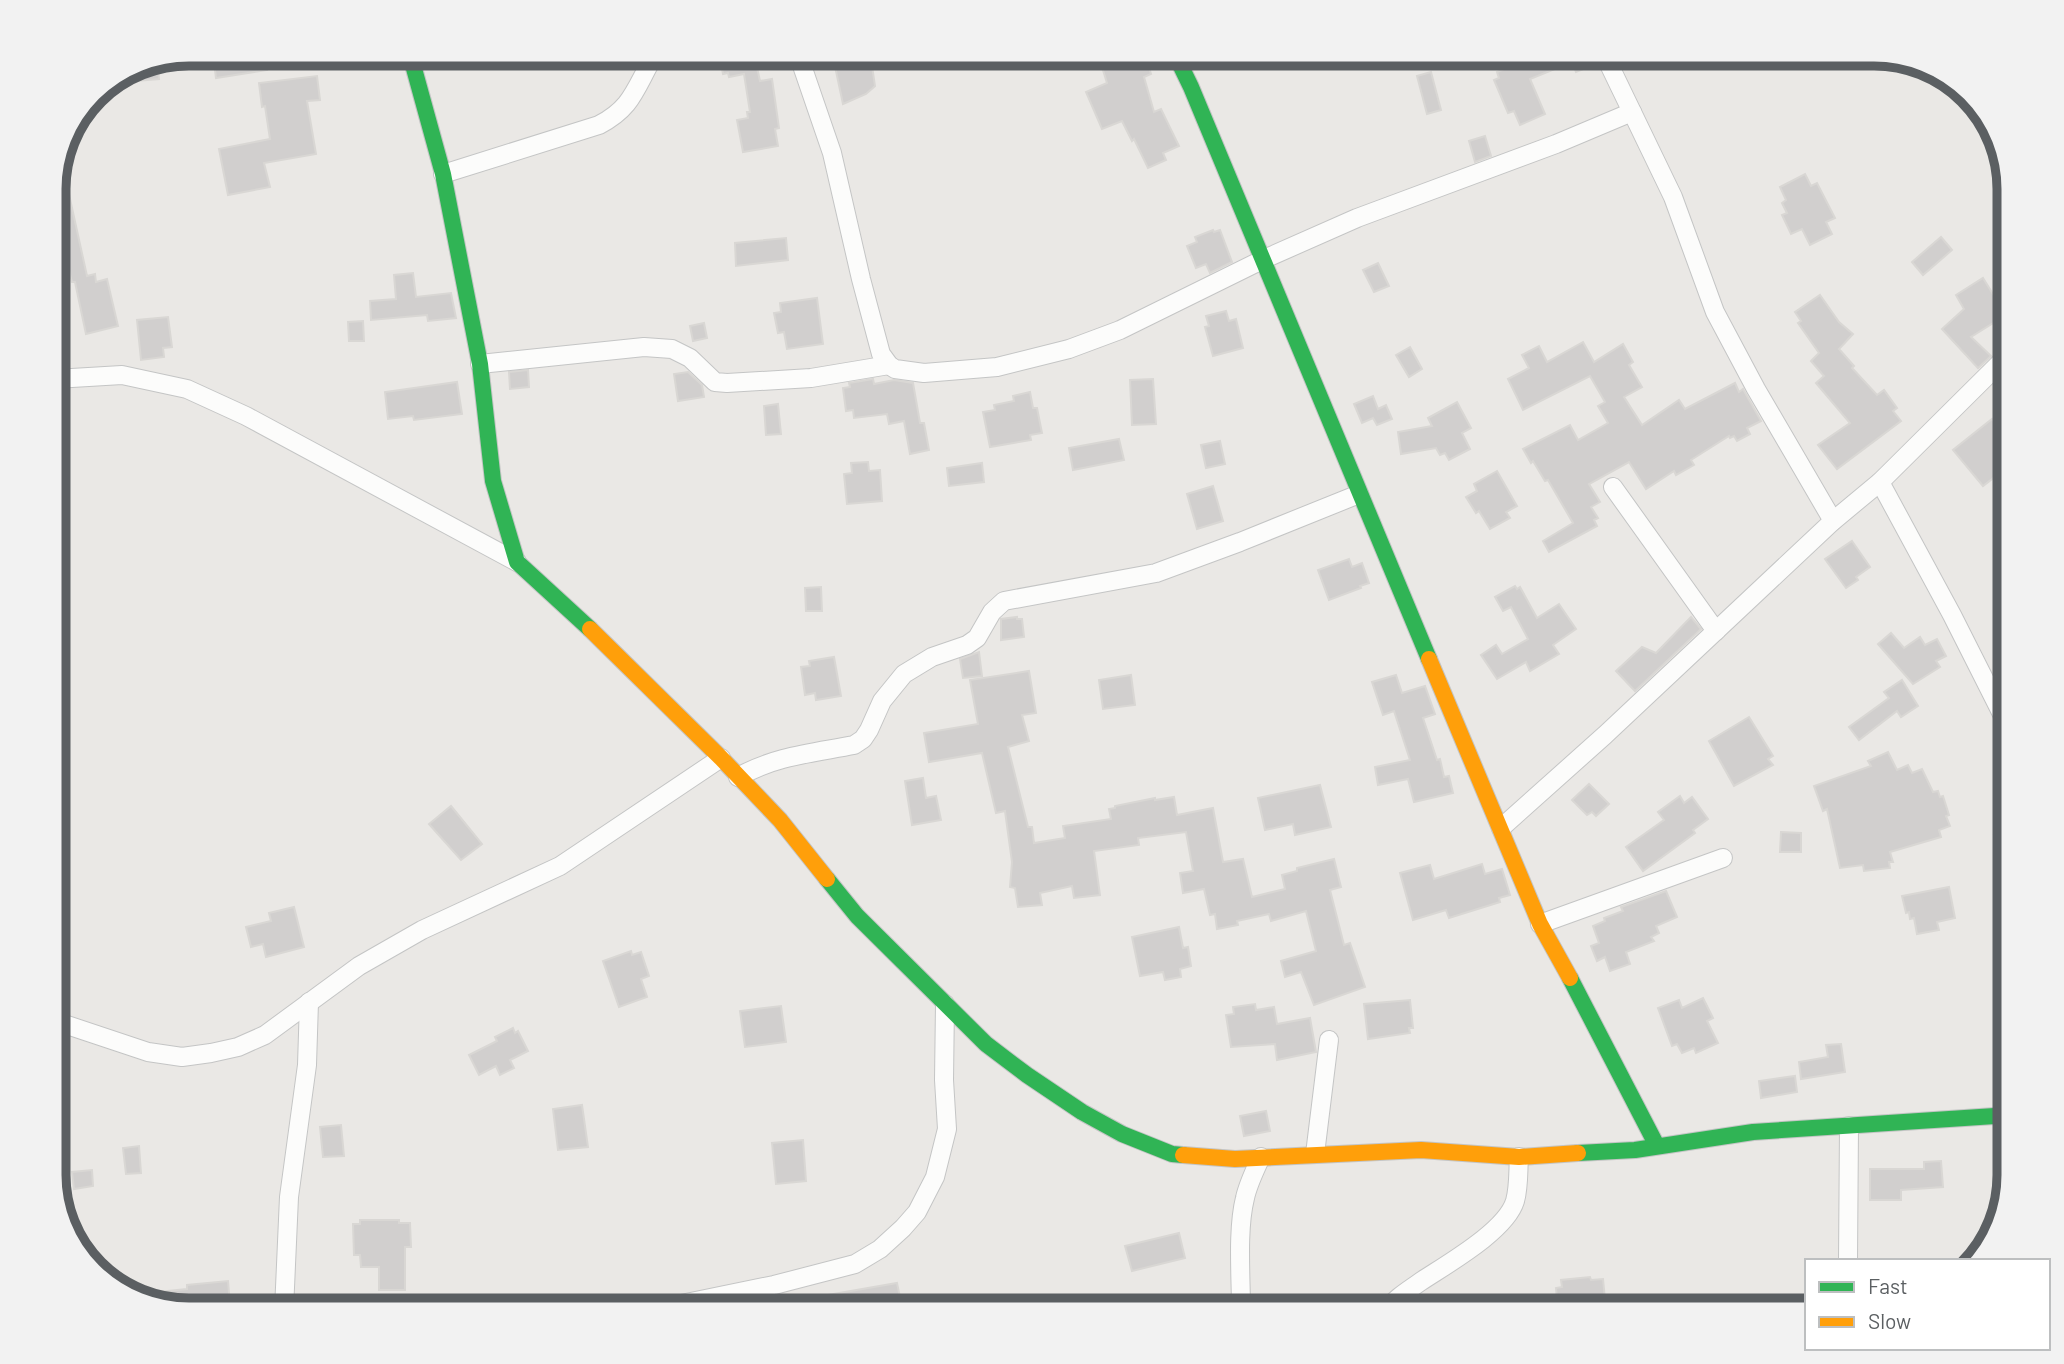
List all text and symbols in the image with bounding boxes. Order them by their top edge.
legend [1805,1259,2050,1350]
text: Fast [1868,1273,1908,1298]
text: Slow [1868,1308,1911,1333]

